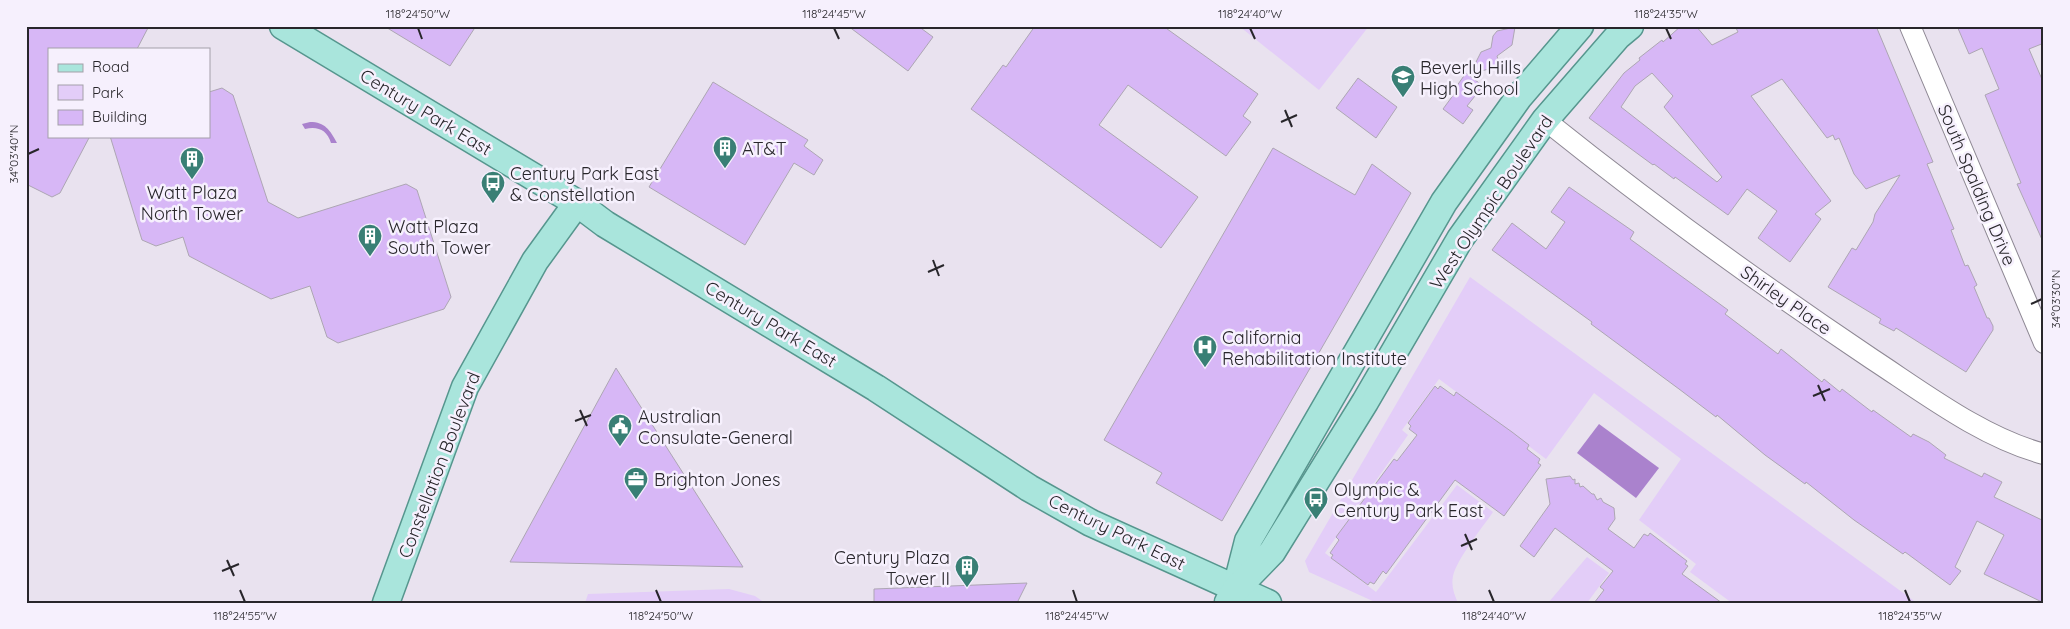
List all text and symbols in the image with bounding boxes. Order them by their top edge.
text: 118°24'50"W [386,6,451,21]
text: 118°24'45"W [802,6,866,21]
text: 118°24'40"W [1218,6,1282,21]
text: 118°24'35"W [1634,6,1698,21]
legend [48,48,210,138]
place label: Beverly Hills High School [1420,56,1521,100]
text: Road [92,57,129,76]
street label: Century Park East [356,64,496,160]
school or university icon: Beverly Hills High School [1390,64,1416,98]
text: Park [92,83,124,102]
street label: South Spalding Drive [1933,101,2021,269]
text: Building [92,107,147,126]
street label: West Olympic Boulevard [1424,111,1558,293]
text: 34°03'40"N [6,124,21,184]
building icon: AT&T [712,135,738,169]
place label: AT&T [742,137,787,160]
building icon: Watt Plaza North Tower [179,146,205,180]
place label: Century Park East & Constellation [510,162,659,206]
bus stop icon: Century Park East & Constellation [480,170,506,204]
place label: Watt Plaza North Tower [141,181,243,225]
place label: Watt Plaza South Tower [388,215,491,259]
building icon: Watt Plaza South Tower [357,223,383,257]
street label: Shirley Place [1736,260,1836,340]
text: 34°03'30"N [2048,269,2063,329]
street label: Century Park East [701,276,841,372]
place label: California Rehabilitation Institute [1222,326,1407,370]
hospital icon: California Rehabilitation Institute [1192,334,1218,368]
street label: Constellation Boulevard [393,369,485,561]
place label: Australian Consulate-General [638,405,793,449]
public building icon: Australian Consulate-General [607,413,633,447]
office icon: Brighton Jones [623,466,649,500]
place label: Brighton Jones [654,468,780,491]
place label: Olympic & Century Park East [1334,478,1483,522]
bus stop icon: Olympic & Century Park East [1303,486,1329,520]
street label: Century Park East [1045,489,1189,575]
place label: Century Plaza Tower II [834,546,950,590]
building icon: Century Plaza Tower II [954,554,980,588]
text: 118°24'55"W [213,608,277,623]
text: 118°24'50"W [629,608,694,623]
text: 118°24'45"W [1045,608,1109,623]
text: 118°24'40"W [1462,608,1526,623]
text: 118°24'35"W [1878,608,1942,623]

